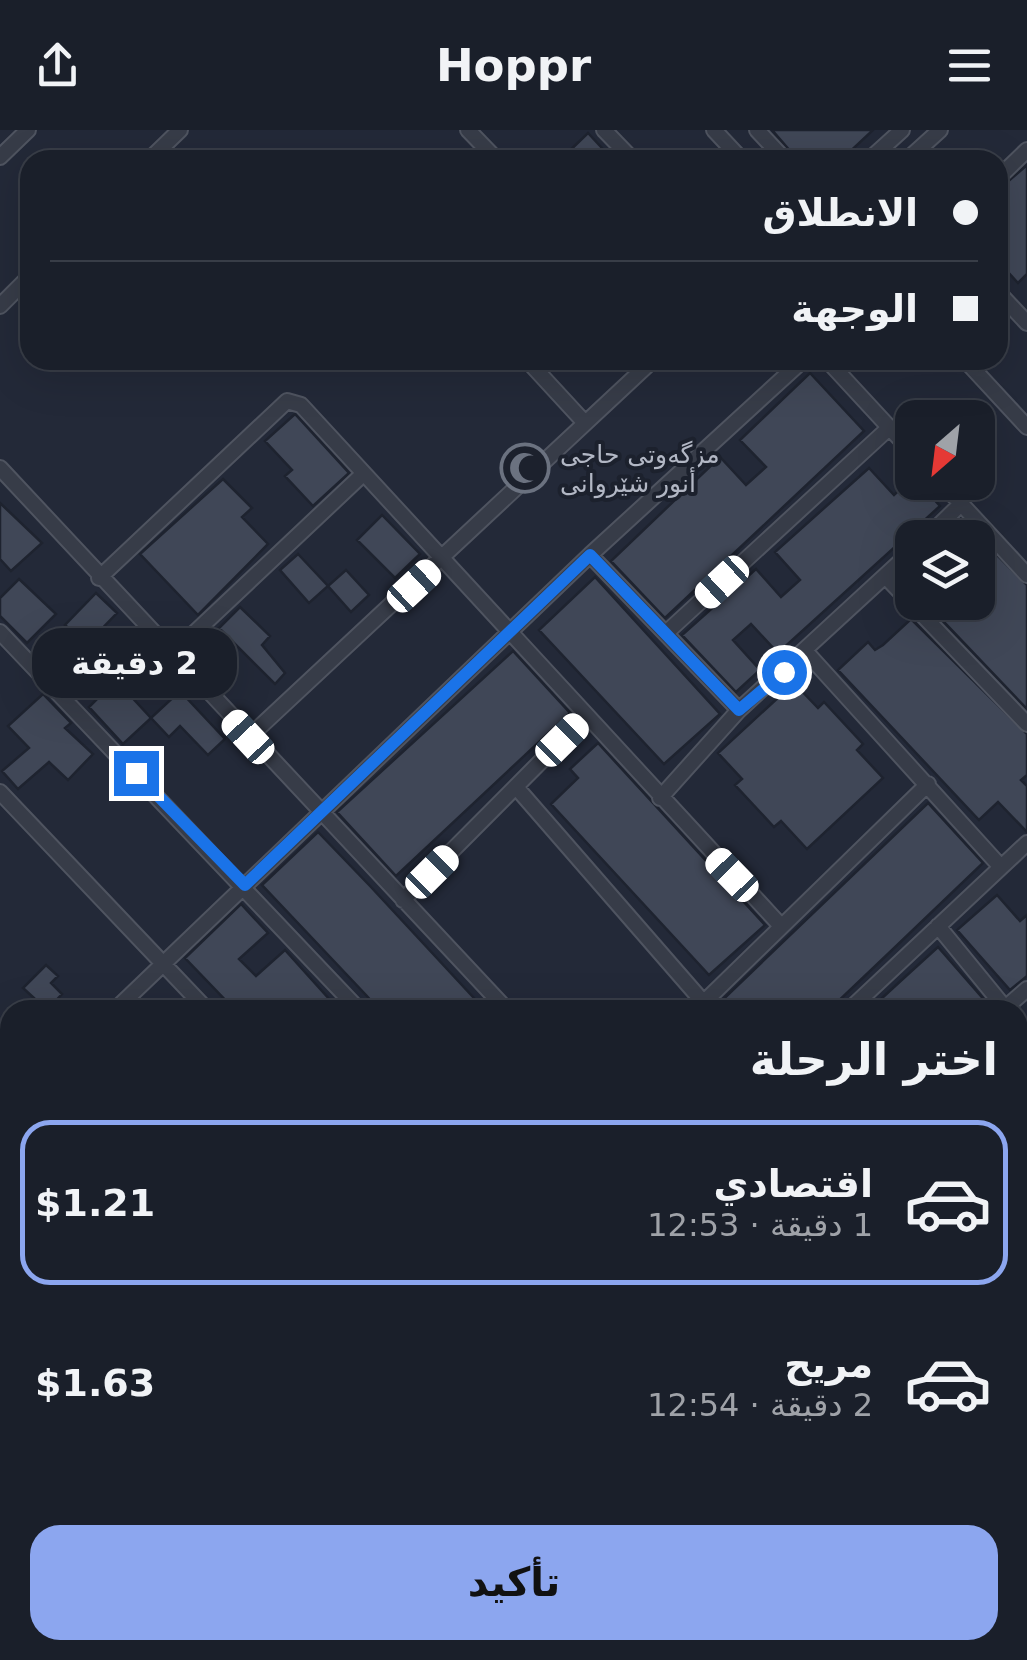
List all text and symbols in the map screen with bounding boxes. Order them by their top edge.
icon: share [30,38,85,93]
icon: menu [942,38,997,93]
text: Hoppr [436,39,591,92]
text: الانطلاق [763,191,918,235]
text: الوجهة [791,287,918,331]
north arrow [895,400,995,500]
map controls [895,400,995,620]
place label: مزگەوتی حاجی أنور شێروانی [560,440,720,499]
mosque icon: مزگەوتی حاجی أنور شێروانی [499,442,551,494]
button: layers [895,520,995,620]
car [690,551,754,613]
car [382,555,446,617]
callout: 2 دقيقة [34,628,238,698]
text: 2 دقيقة [71,644,198,682]
route start [762,650,807,695]
car [217,705,279,769]
car [530,708,594,772]
route end [114,751,159,796]
car [400,840,464,904]
car [700,843,764,907]
text: اختر الرحلة [750,1033,998,1086]
icon: car [903,1158,993,1248]
text: اقتصادي [714,1162,873,1206]
text: $1.21 [35,1181,155,1225]
text: 1 دقيقة · 12:53 [647,1206,873,1244]
icon: car [903,1338,993,1428]
text: مريح [784,1342,873,1386]
text: $1.63 [35,1361,155,1405]
text: 2 دقيقة · 12:54 [647,1386,873,1424]
button: تأكيد [30,1525,998,1640]

